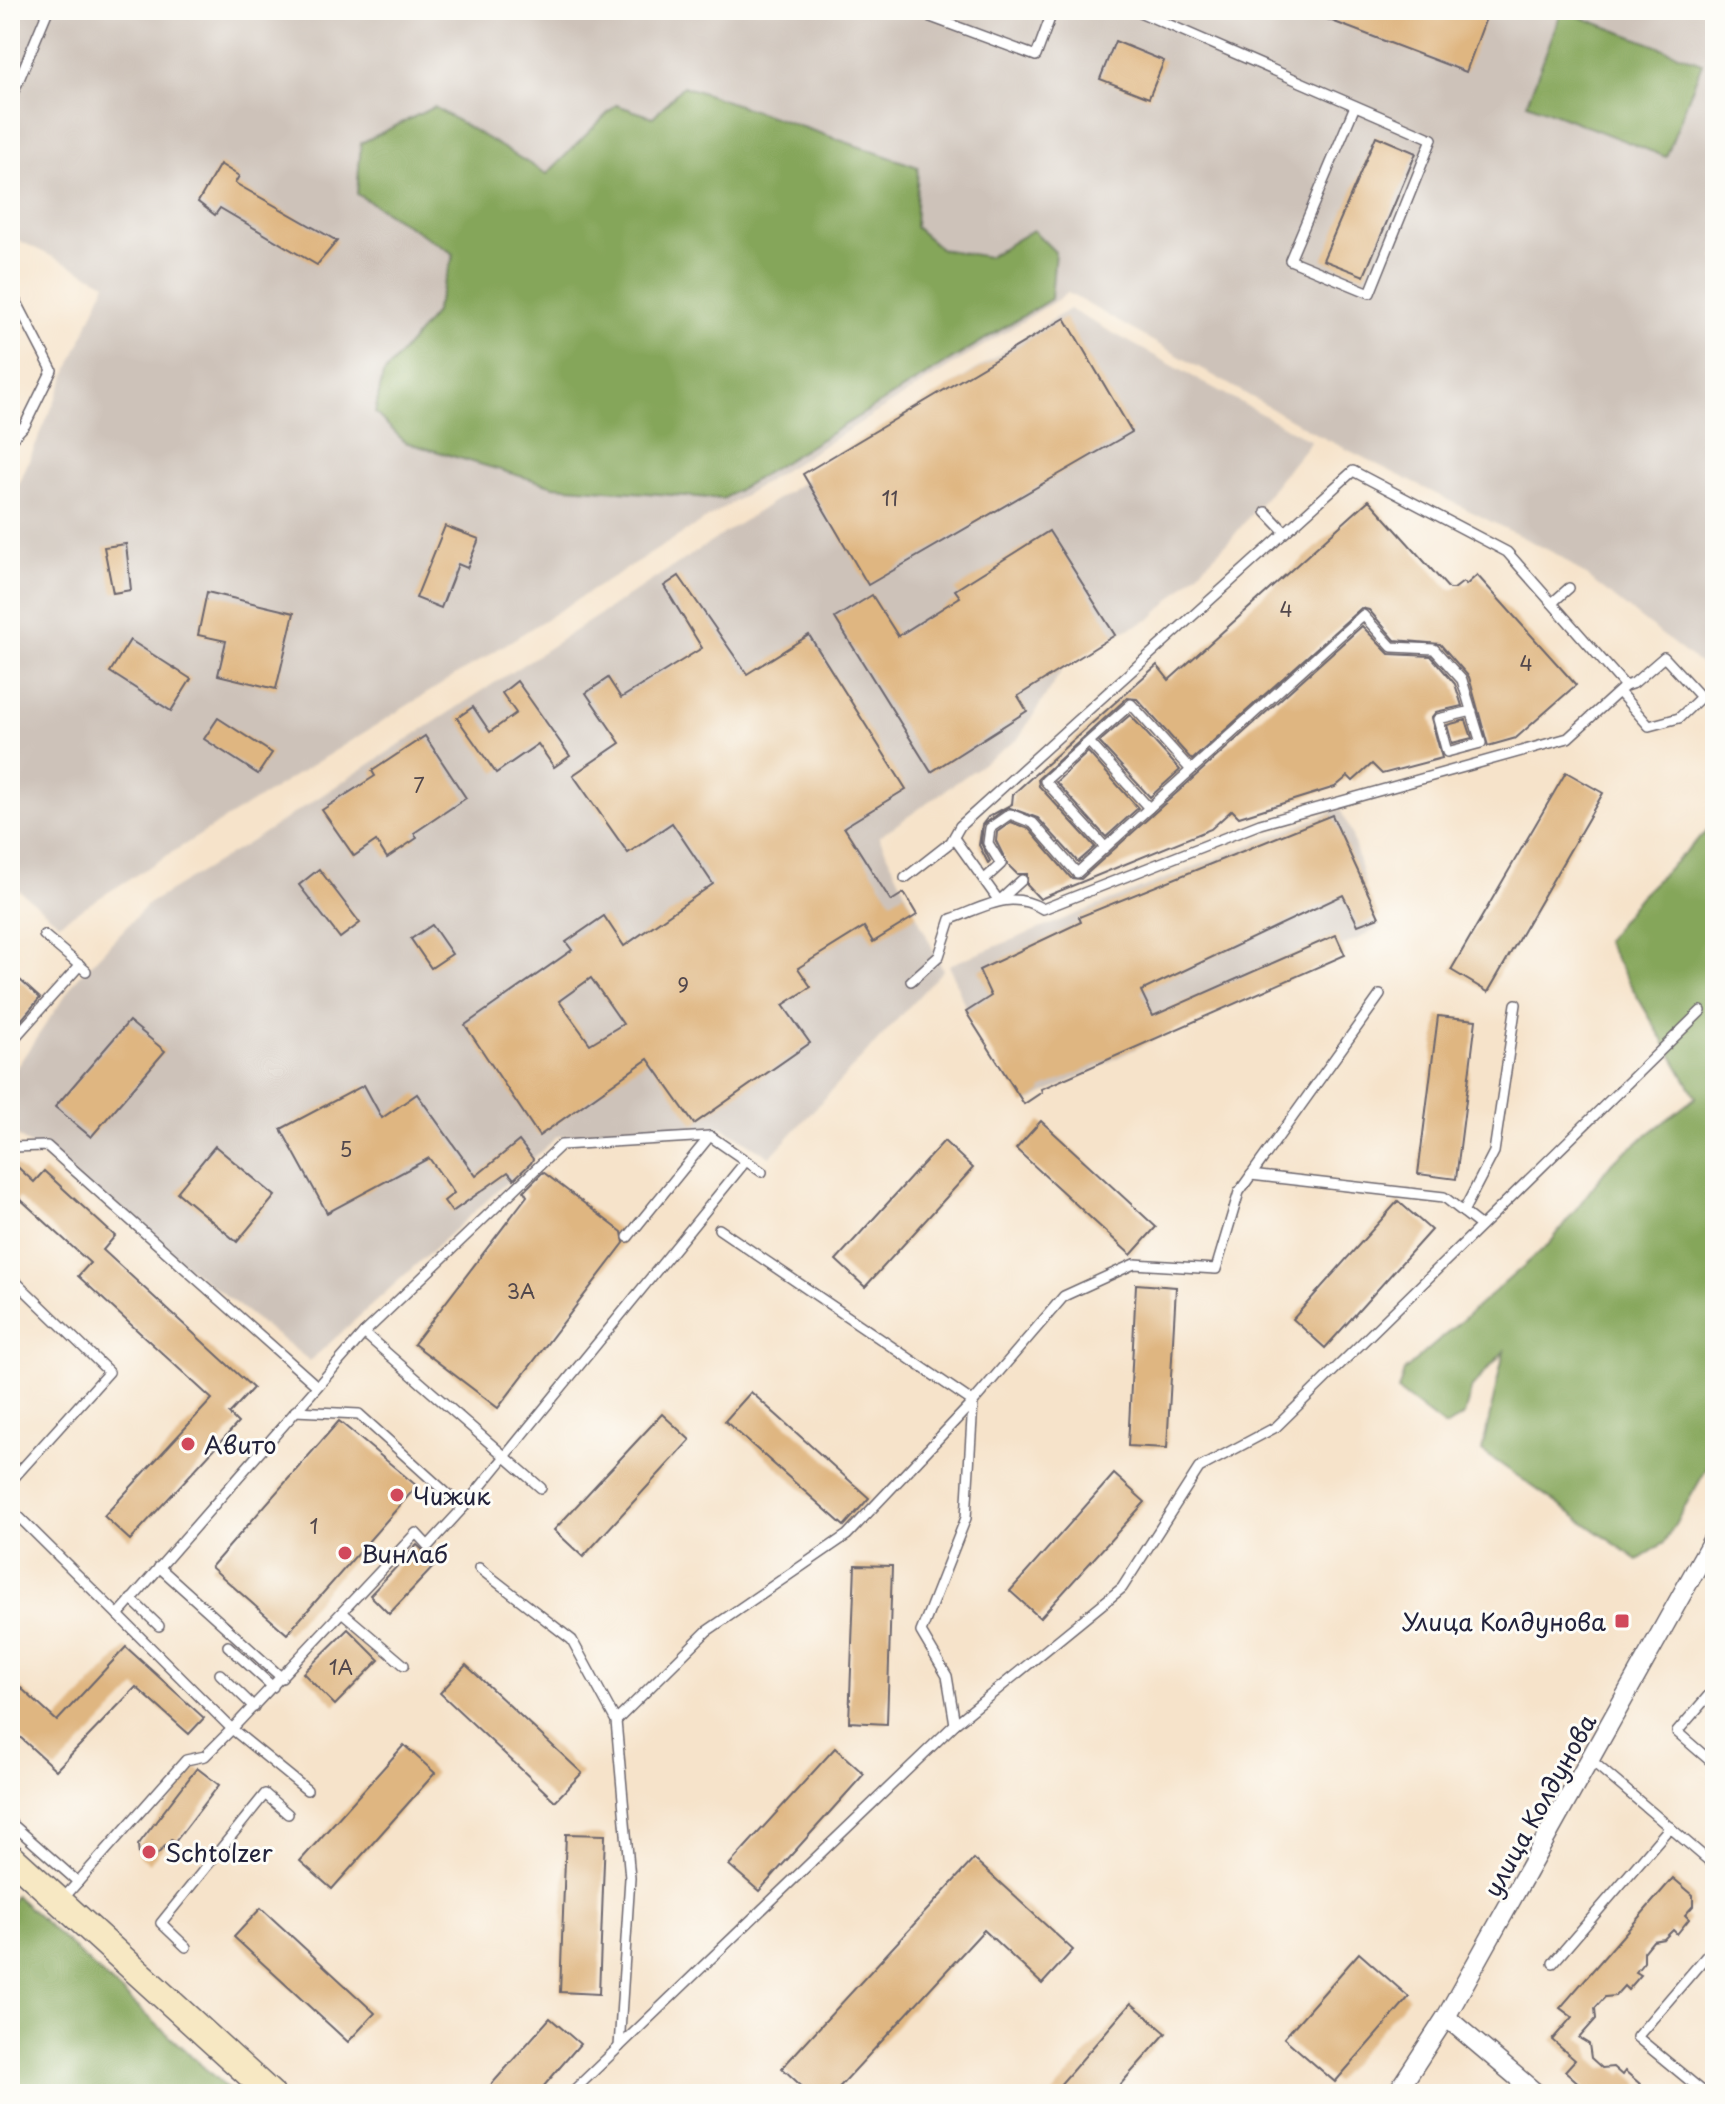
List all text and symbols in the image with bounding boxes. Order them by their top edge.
house number: 11 [882,483,898,513]
house number: 4 [1279,594,1293,624]
house number: 4 [1519,648,1533,678]
house number: 7 [413,770,425,800]
house number: 9 [677,970,689,1000]
house number: 5 [340,1134,352,1164]
house number: 3А [507,1276,535,1306]
place label: Авито [204,1426,276,1462]
marker: Авито [179,1435,197,1453]
place label: Чижик [413,1477,491,1513]
marker: Чижик [388,1486,406,1504]
house number: 1 [310,1511,318,1541]
place label: Винлаб [361,1535,448,1571]
marker: Винлаб [336,1544,354,1562]
place label: Улица Колдунова [1402,1603,1606,1639]
marker: Улица Колдунова [1613,1612,1631,1630]
house number: 1А [329,1652,353,1682]
street label: улица Колдунова [1474,1707,1604,1903]
place label: Schtolzer [165,1834,273,1870]
marker: Schtolzer [140,1843,158,1861]

